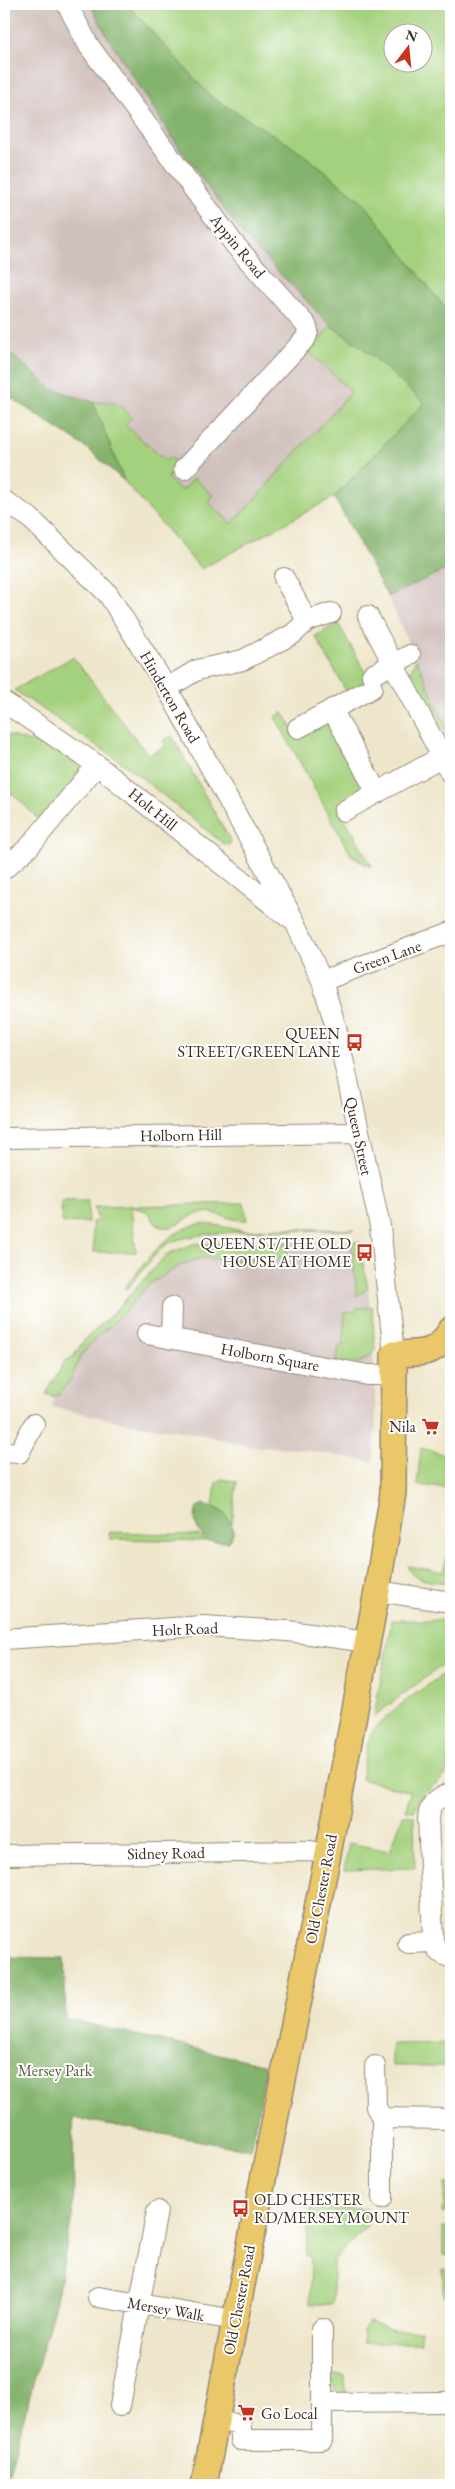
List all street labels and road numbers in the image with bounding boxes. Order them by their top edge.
street label: Appin Road [205,209,271,283]
street label: Hinderton Road [135,647,205,748]
street label: Holt Hill [124,783,182,835]
street label: Green Lane [350,935,424,979]
street label: Queen Street [340,1095,378,1177]
street label: Holborn Hill [140,1124,222,1146]
street label: Holborn Square [219,1338,321,1376]
street label: Holt Road [152,1617,219,1641]
street label: Old Chester Road [300,1831,342,1946]
street label: Sidney Road [127,1842,206,1864]
street label: Old Chester Road [218,2242,260,2357]
street label: Mersey Walk [126,2292,207,2326]

